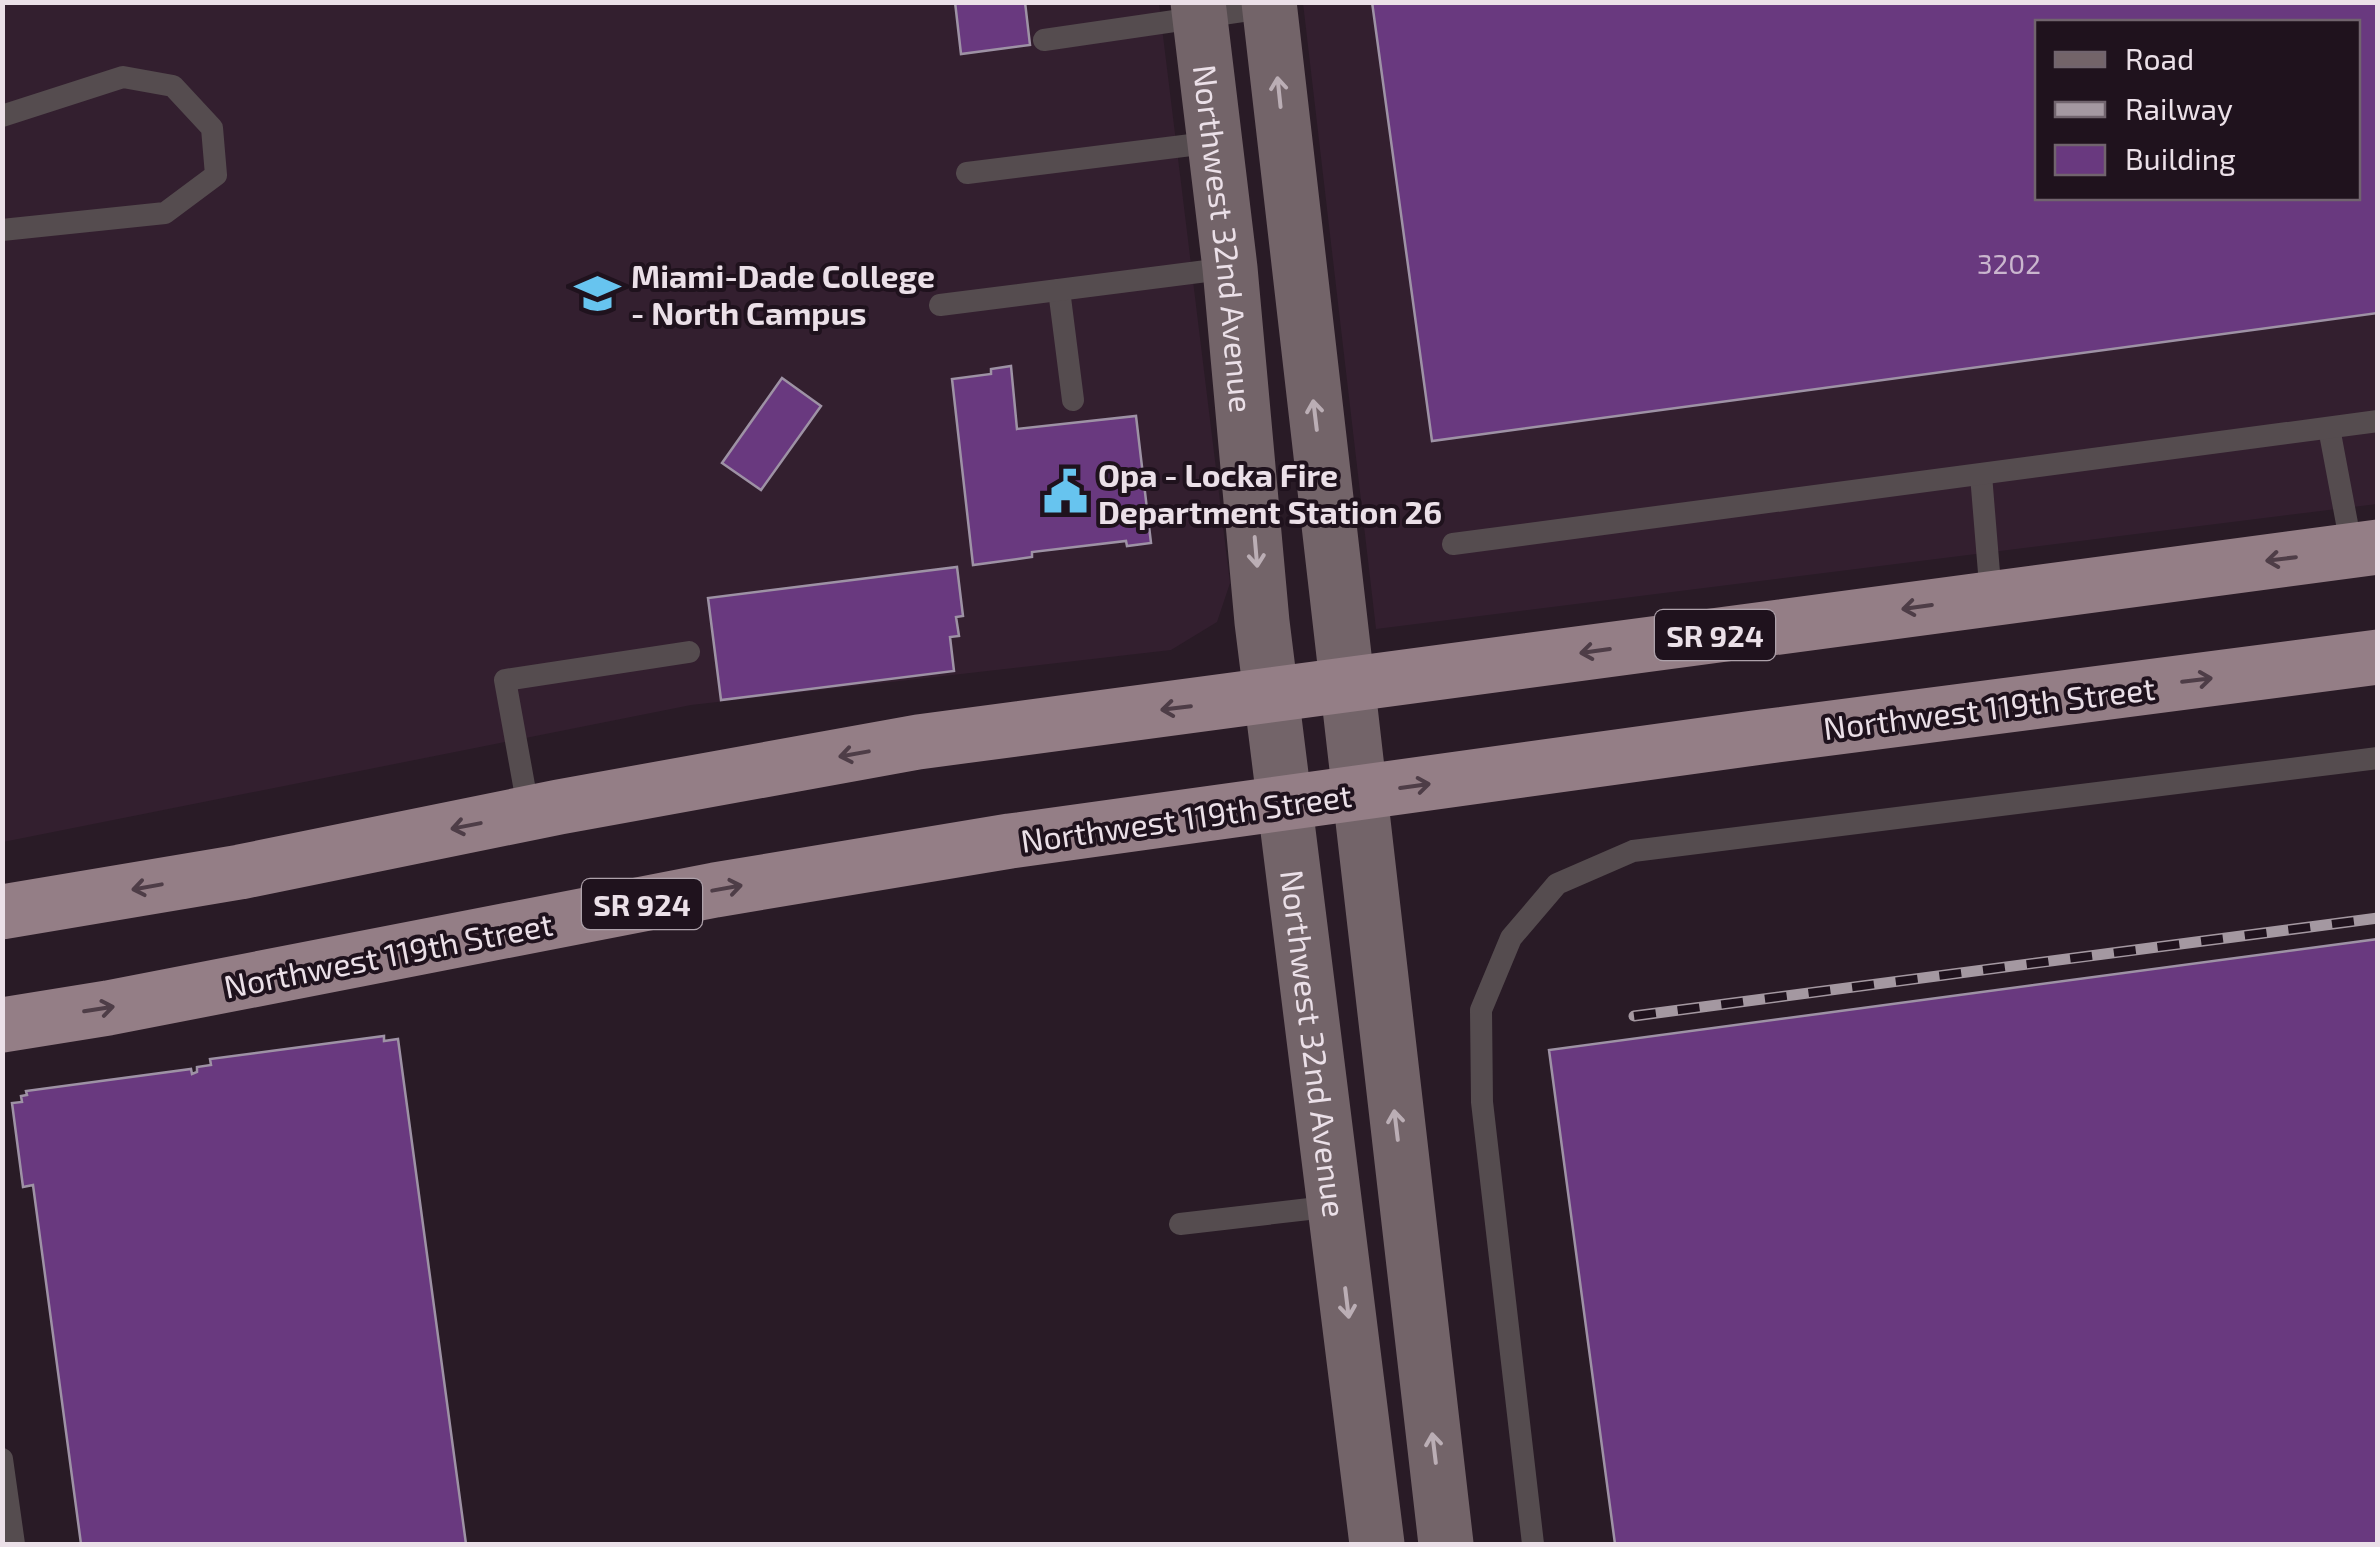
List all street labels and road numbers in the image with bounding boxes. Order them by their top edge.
street label: Northwest 32nd Avenue [1187,62,1262,414]
road number: SR 924 [1655,610,1775,660]
street label: Northwest 119th Street [1821,668,2157,746]
street label: Northwest 119th Street [1018,775,1354,859]
street label: Northwest 32nd Avenue [1274,867,1355,1219]
road number: SR 924 [582,879,702,929]
street label: Northwest 119th Street [220,903,556,1005]

